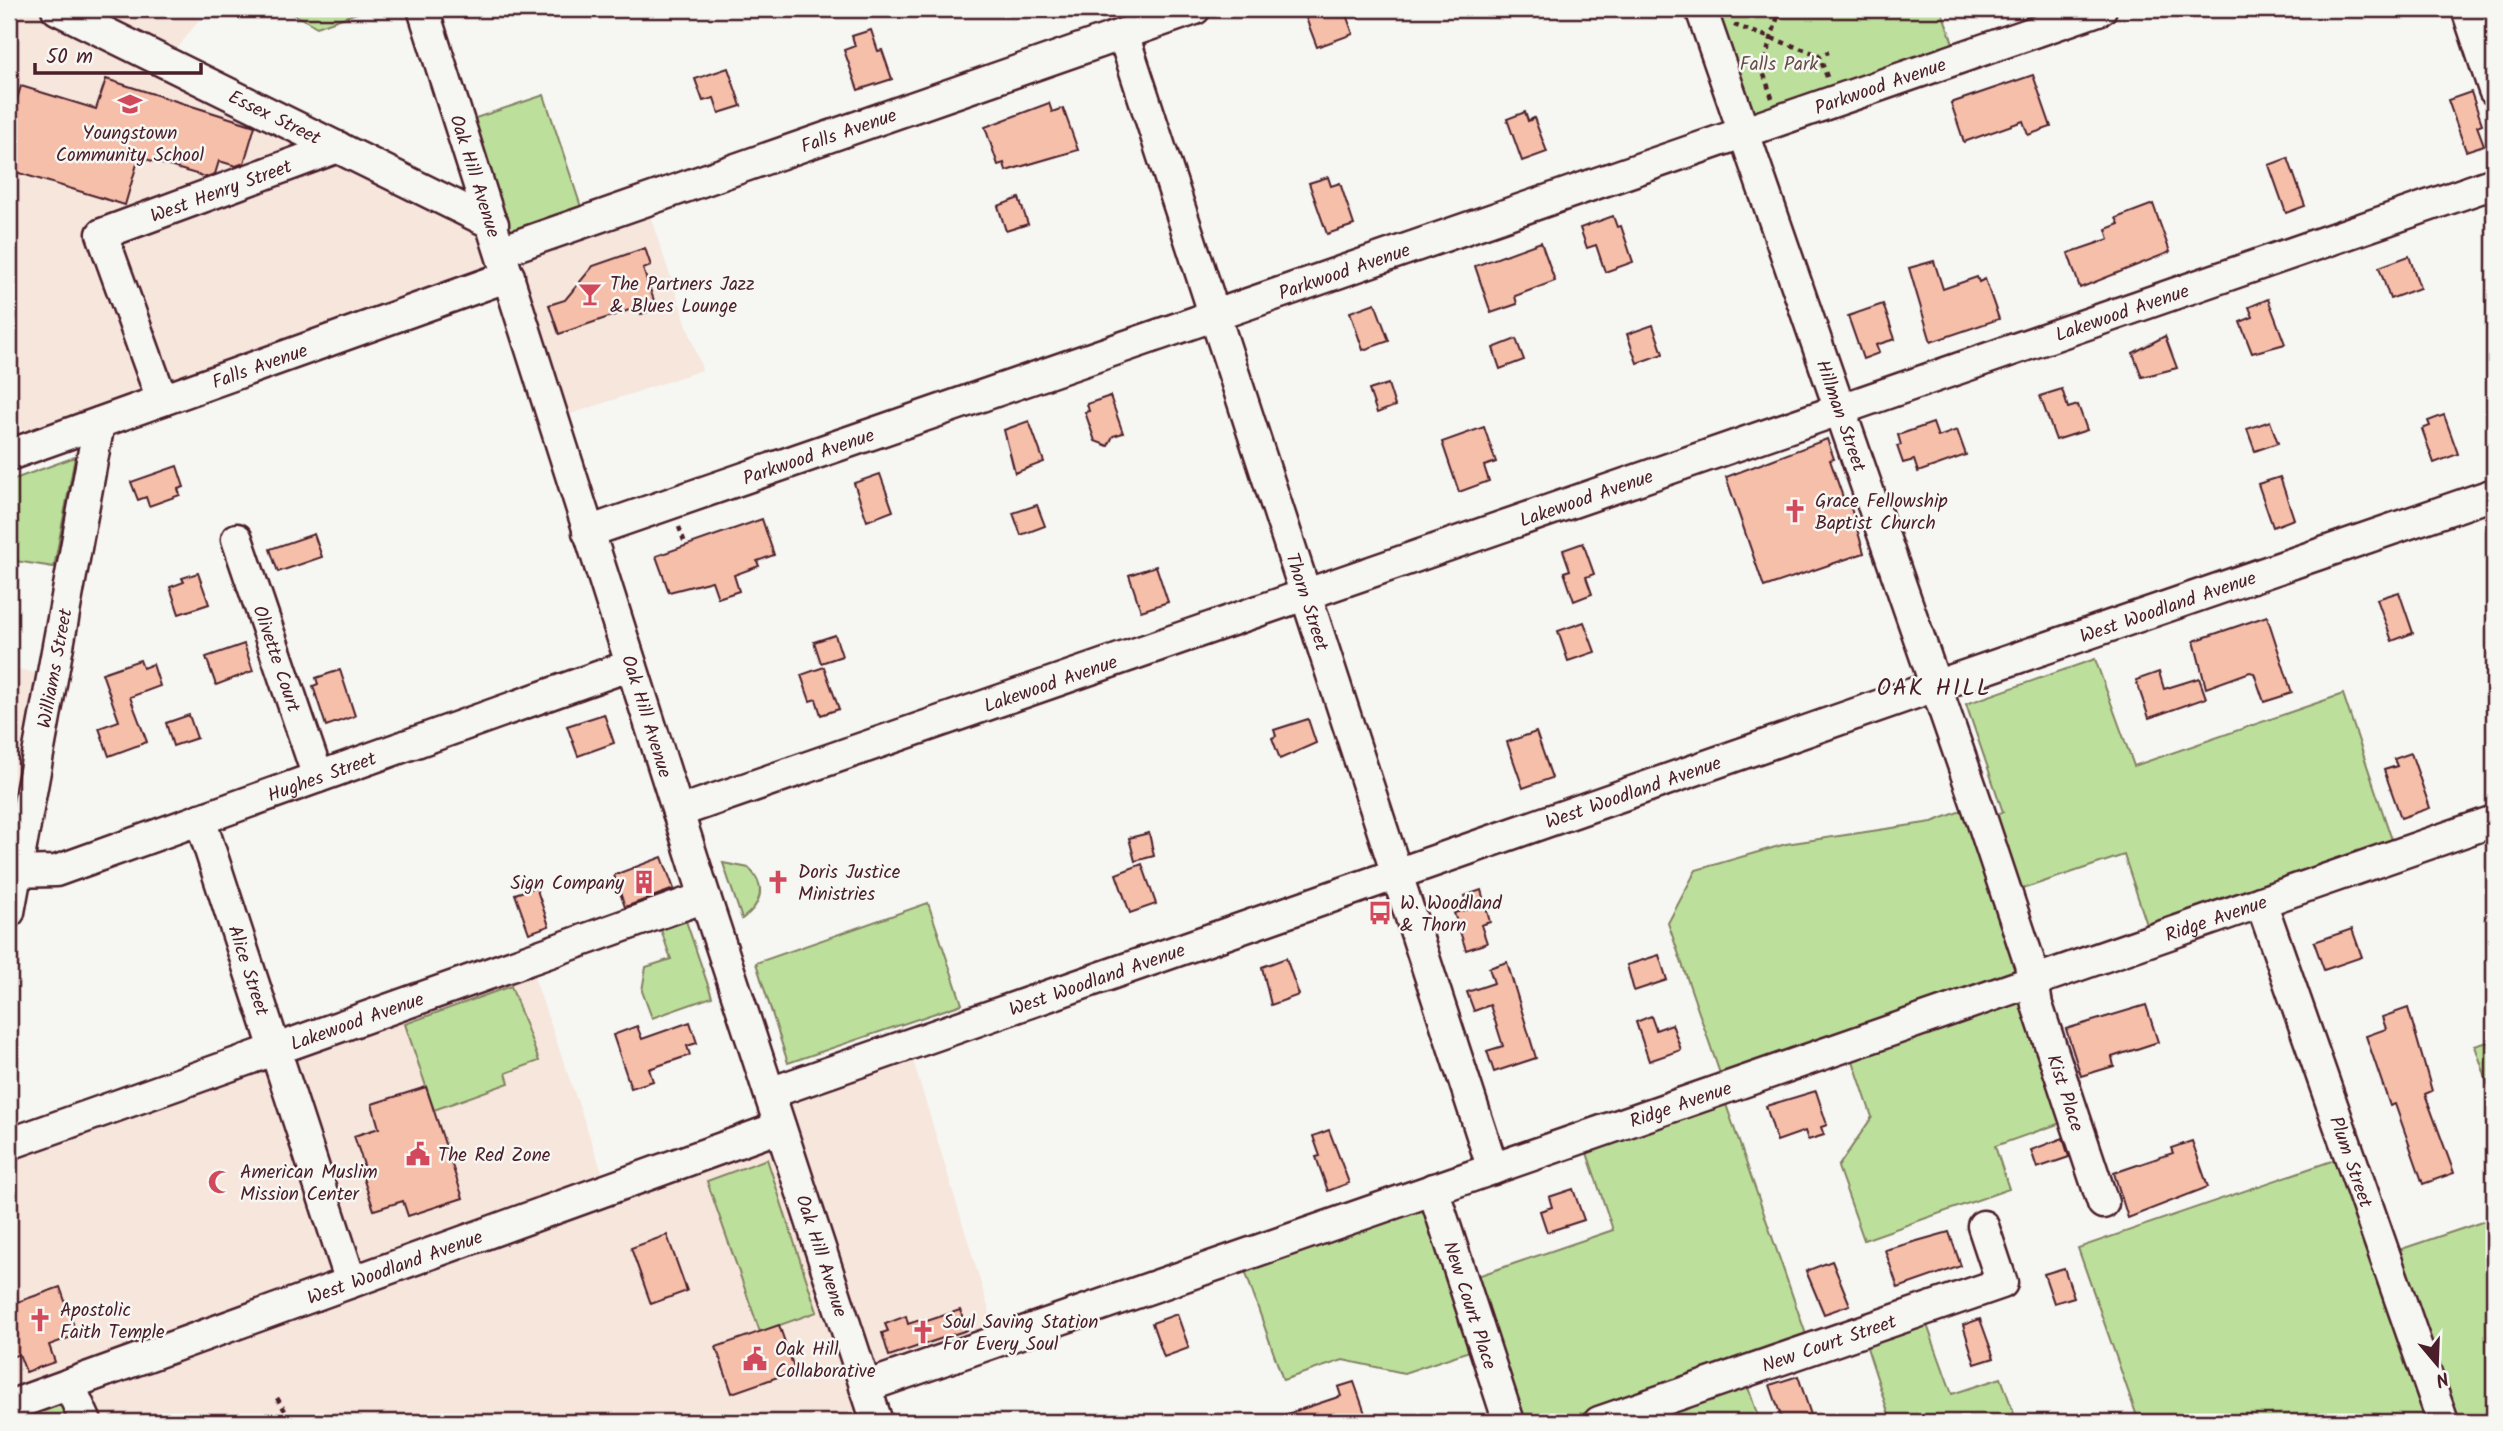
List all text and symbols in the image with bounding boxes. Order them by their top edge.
scale bar [35,32,201,76]
text: 50 m [46,41,93,74]
park label: Falls Park [1740,50,1818,80]
street label: Parkwood Avenue [1811,50,1951,124]
street label: Essex Street [223,83,326,154]
school or university icon: Youngstown Community School [116,90,144,118]
street label: Falls Avenue [797,101,902,162]
street label: Oak Hill Avenue [440,111,508,242]
place label: Youngstown Community School [56,119,205,171]
street label: West Henry Street [146,152,297,232]
street label: Parkwood Avenue [1275,236,1415,309]
place label: The Partners Jazz & Blues Lounge [610,270,755,322]
street label: Lakewood Avenue [2051,277,2194,351]
bar icon: The Partners Jazz & Blues Lounge [576,280,604,308]
street label: Falls Avenue [208,336,313,398]
street label: Hillman Street [1807,356,1873,477]
street label: Parkwood Avenue [739,421,879,494]
street label: Lakewood Avenue [1516,462,1658,536]
place label: Grace Fellowship Baptist Church [1815,487,1948,539]
church icon: Grace Fellowship Baptist Church [1781,497,1809,525]
street label: Thorn Street [1276,549,1336,656]
street label: West Woodland Avenue [2076,564,2261,652]
street label: Olivette Court [244,601,308,717]
street label: Williams Street [30,605,82,731]
street label: Lakewood Avenue [980,648,1122,722]
street label: Oak Hill Avenue [612,652,679,782]
district label: OAK HILL [1877,671,1991,707]
street label: Hughes Street [264,744,381,811]
street label: West Woodland Avenue [1541,749,1726,838]
place label: Doris Justice Ministries [798,858,901,910]
building icon: Sign Company [630,868,658,896]
church icon: Doris Justice Ministries [764,868,792,896]
place label: Sign Company [510,869,625,899]
street label: Ridge Avenue [2161,888,2272,951]
place label: W. Woodland & Thorn [1400,889,1502,941]
bus stop icon: W. Woodland & Thorn [1366,899,1394,927]
street label: Alice Street [219,922,276,1021]
street label: West Woodland Avenue [1005,936,1190,1025]
street label: Lakewood Avenue [286,985,429,1060]
street label: Kist Place [2037,1051,2091,1136]
street label: Ridge Avenue [1626,1074,1736,1137]
street label: Plum Street [2320,1112,2380,1213]
public building icon: The Red Zone [404,1140,432,1168]
place label: The Red Zone [438,1141,551,1171]
place label: American Muslim Mission Center [240,1158,378,1210]
mosque icon: American Muslim Mission Center [206,1168,234,1196]
street label: Oak Hill Avenue [786,1191,855,1322]
street label: West Woodland Avenue [303,1223,488,1314]
street label: New Court Place [1434,1238,1504,1374]
place label: Apostolic Faith Temple [60,1296,165,1348]
church icon: Apostolic Faith Temple [26,1306,54,1334]
street label: New Court Street [1758,1307,1901,1382]
place label: Soul Saving Station For Every Soul [943,1308,1098,1360]
church icon: Soul Saving Station For Every Soul [909,1318,937,1346]
north arrow [2402,1330,2472,1400]
place label: Oak Hill Collaborative [775,1335,876,1387]
public building icon: Oak Hill Collaborative [741,1345,769,1373]
text: N [2431,1362,2452,1394]

